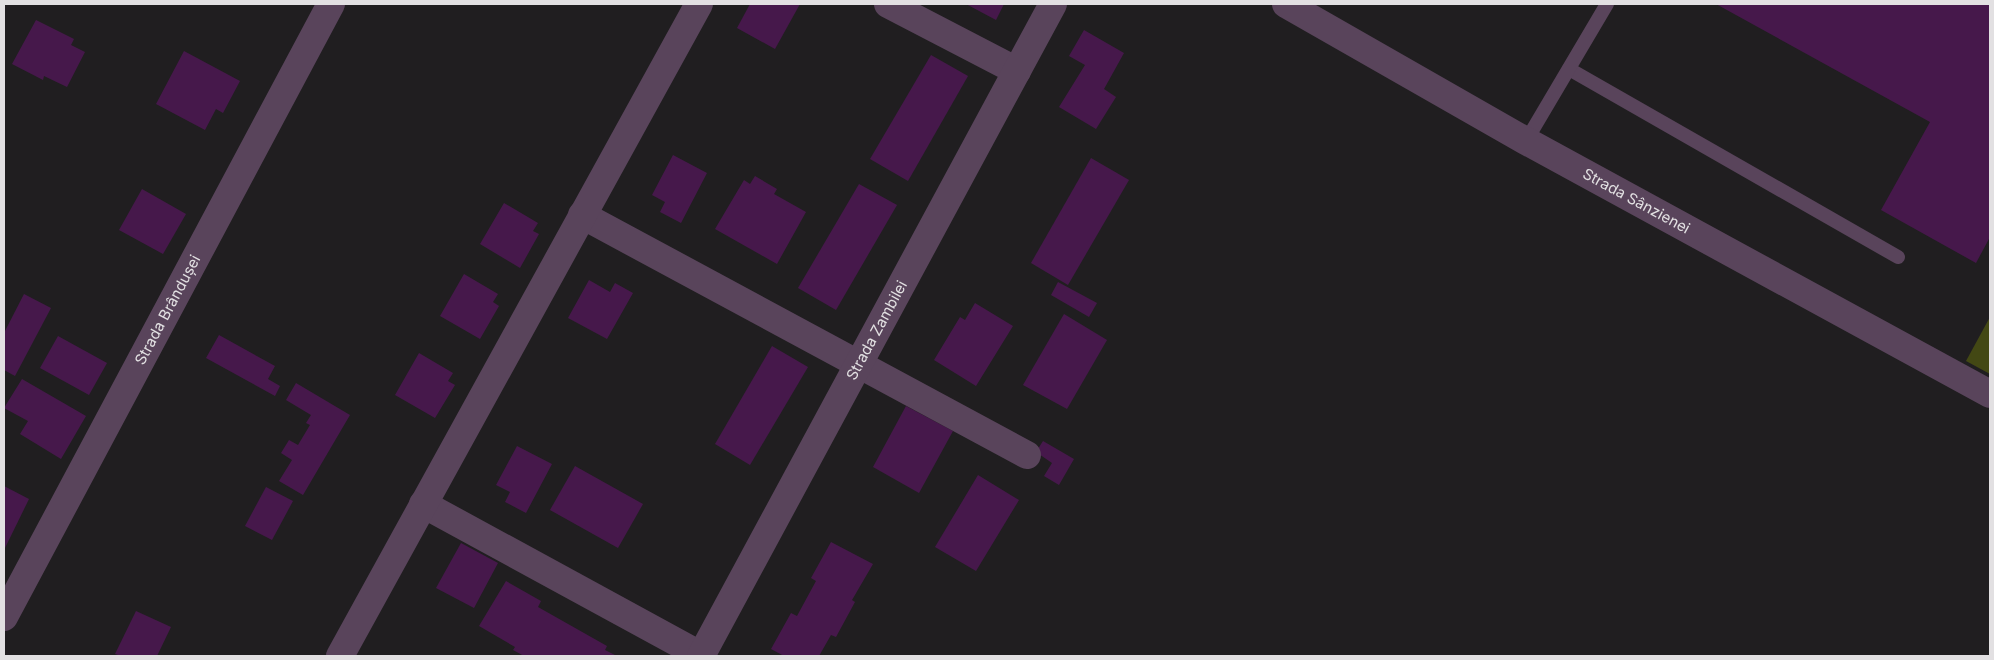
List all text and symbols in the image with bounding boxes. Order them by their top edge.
street label: Strada Sânzienei [1580,164,1694,238]
street label: Strada Brândușei [130,252,204,368]
street label: Strada Zambilei [842,277,911,383]

